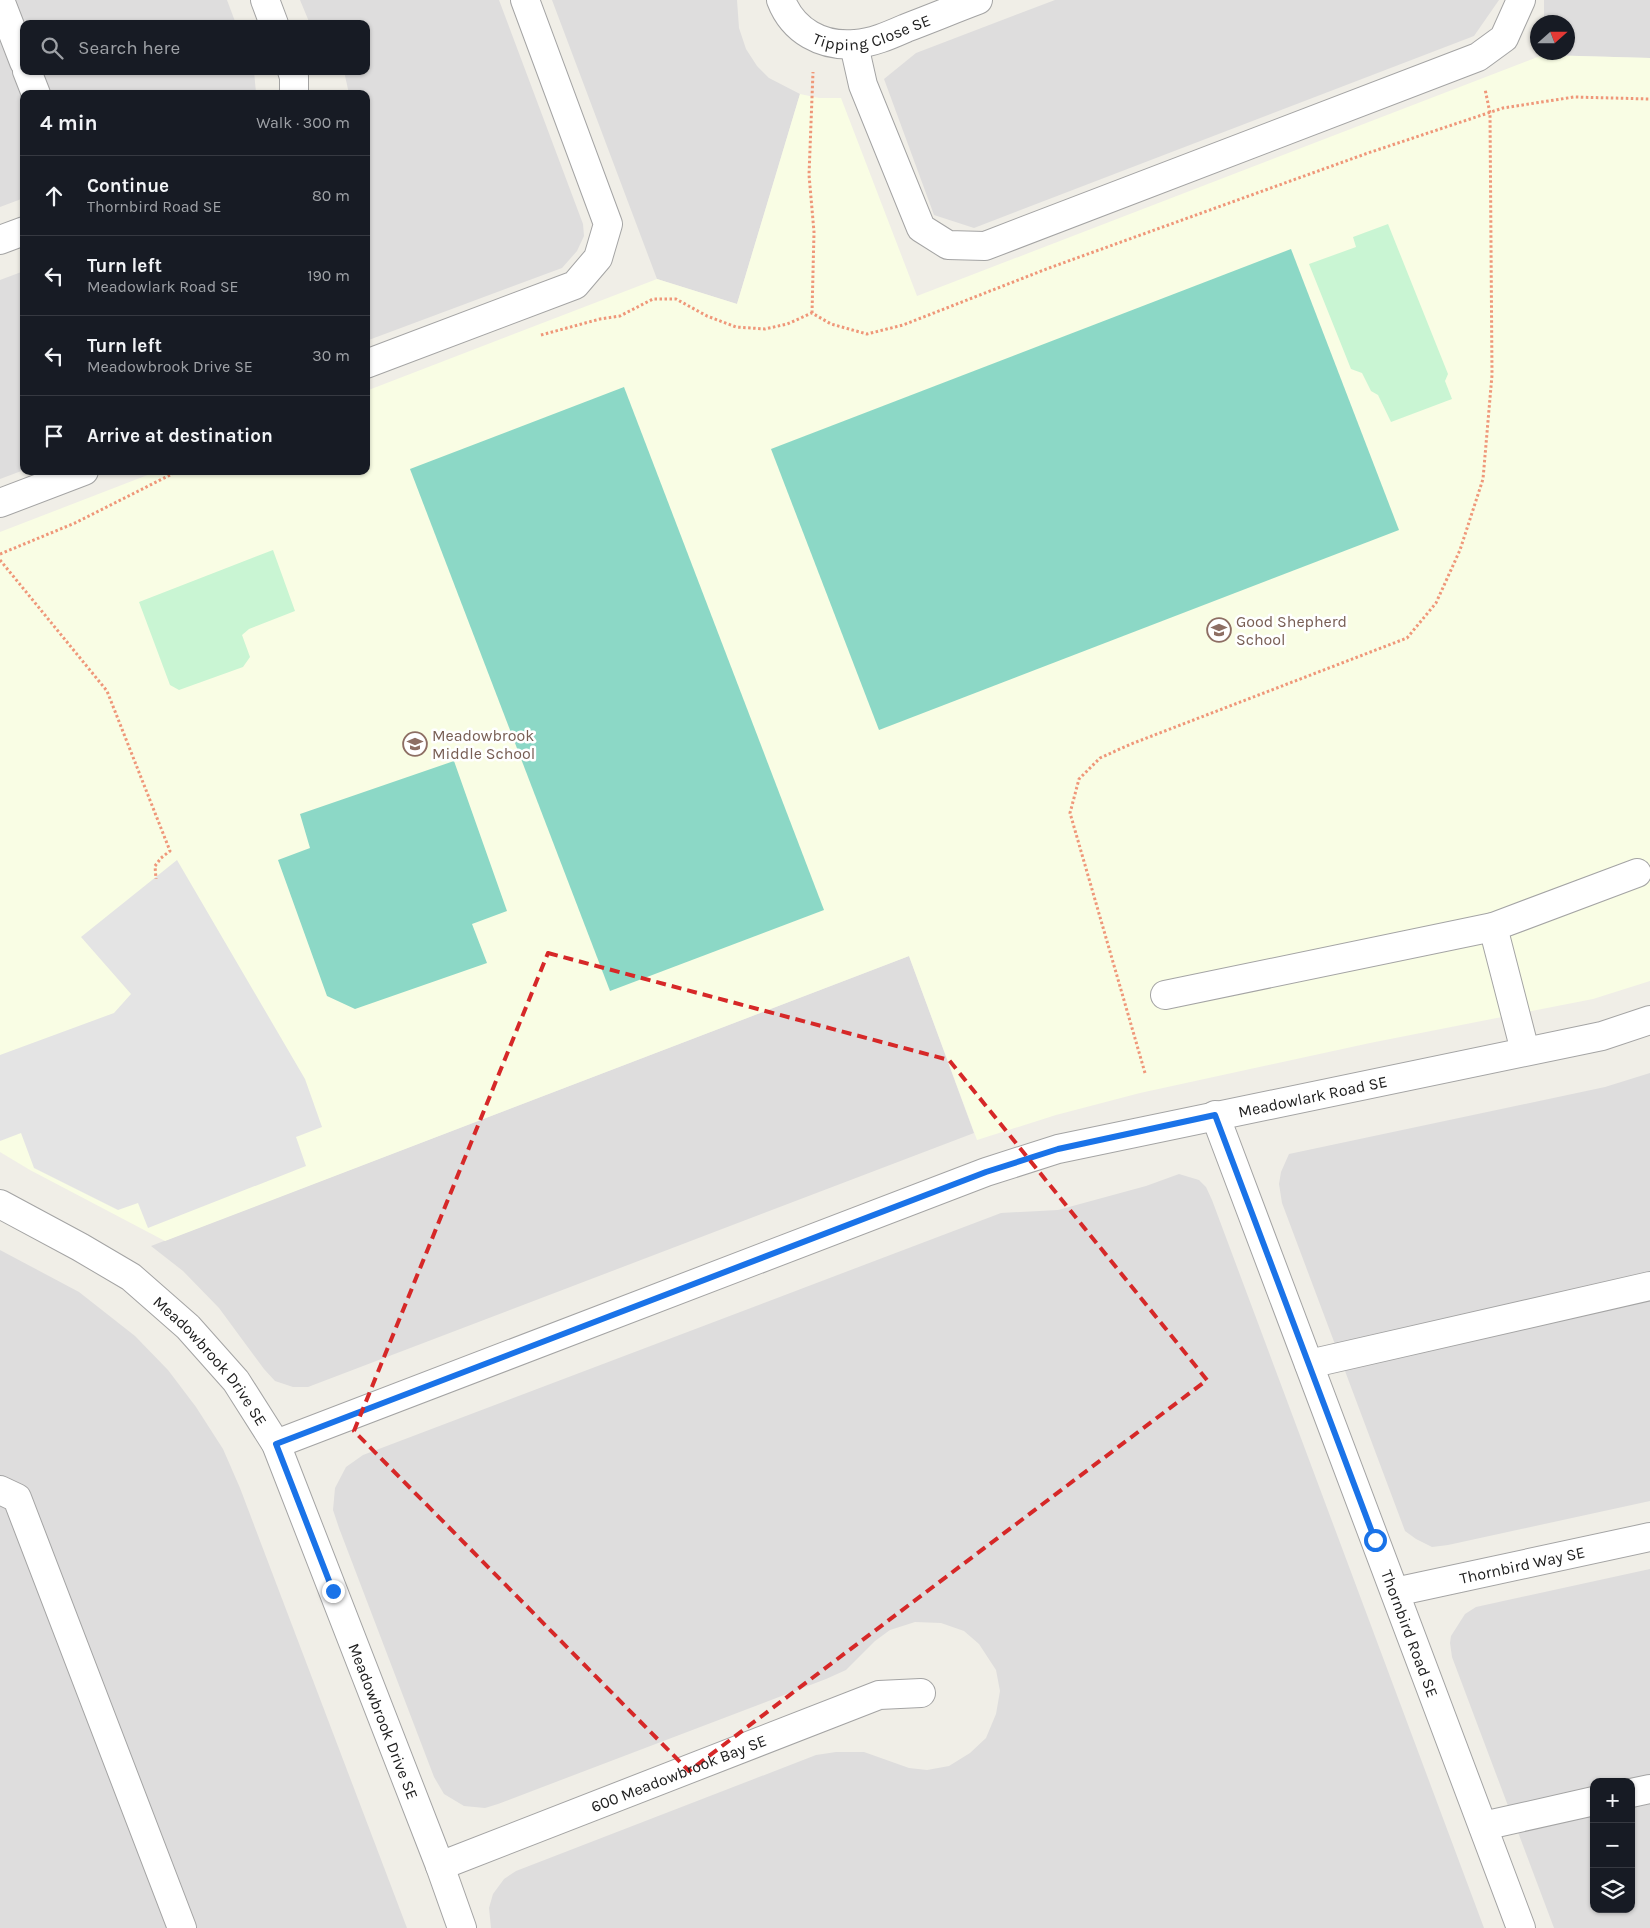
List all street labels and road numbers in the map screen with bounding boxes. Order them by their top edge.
street label: Tipping Close SE [810,10,933,54]
street label: Meadowlark Road SE [1236,1071,1389,1121]
street label: Meadowbrook Drive SE [150,1292,271,1429]
street label: Thornbird Way SE [1458,1542,1587,1587]
street label: Thornbird Road SE [1378,1567,1443,1700]
street label: Meadowbrook Drive SE [345,1640,423,1802]
street label: 600 Meadowbrook Bay SE [588,1730,769,1816]

